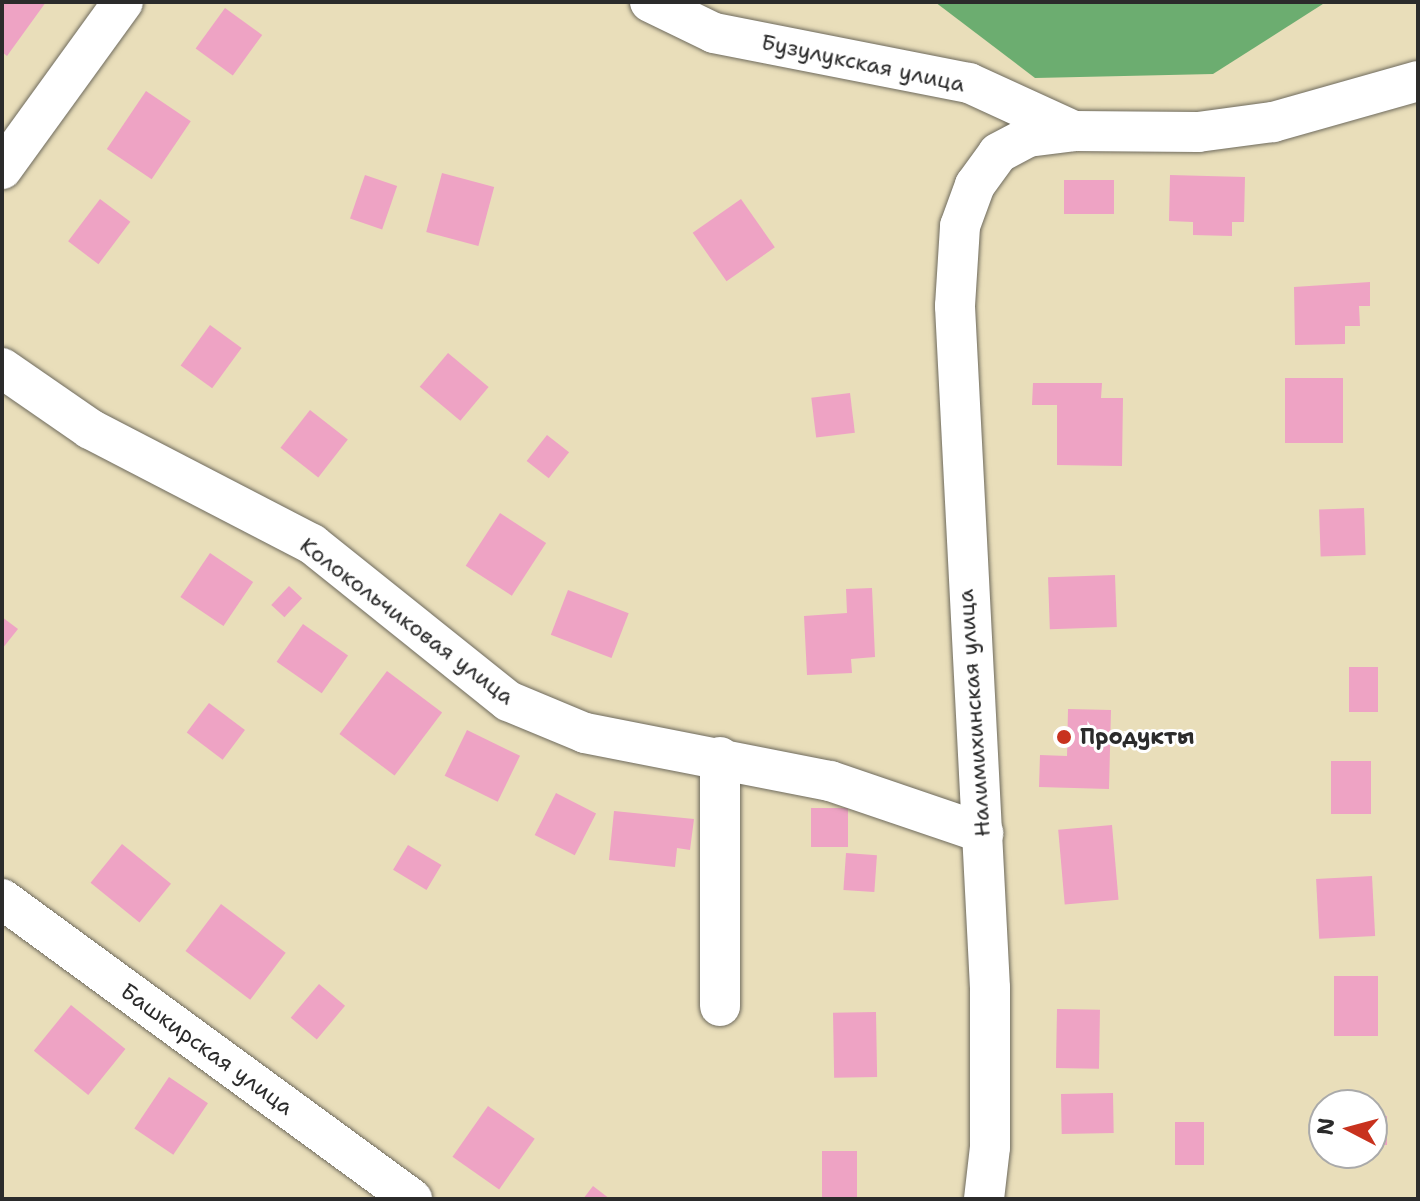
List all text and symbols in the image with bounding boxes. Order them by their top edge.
street label: Бузулукская улица [759,29,967,97]
street label: Колокольчиковая улица [295,532,519,710]
street label: Налимихинская улица [952,588,996,838]
place label: Продукты [1080,724,1194,750]
marker: Продукты [1055,728,1073,746]
street label: Башкирская улица [116,978,298,1120]
north arrow [1308,1089,1388,1169]
text: N [1310,1116,1341,1137]

